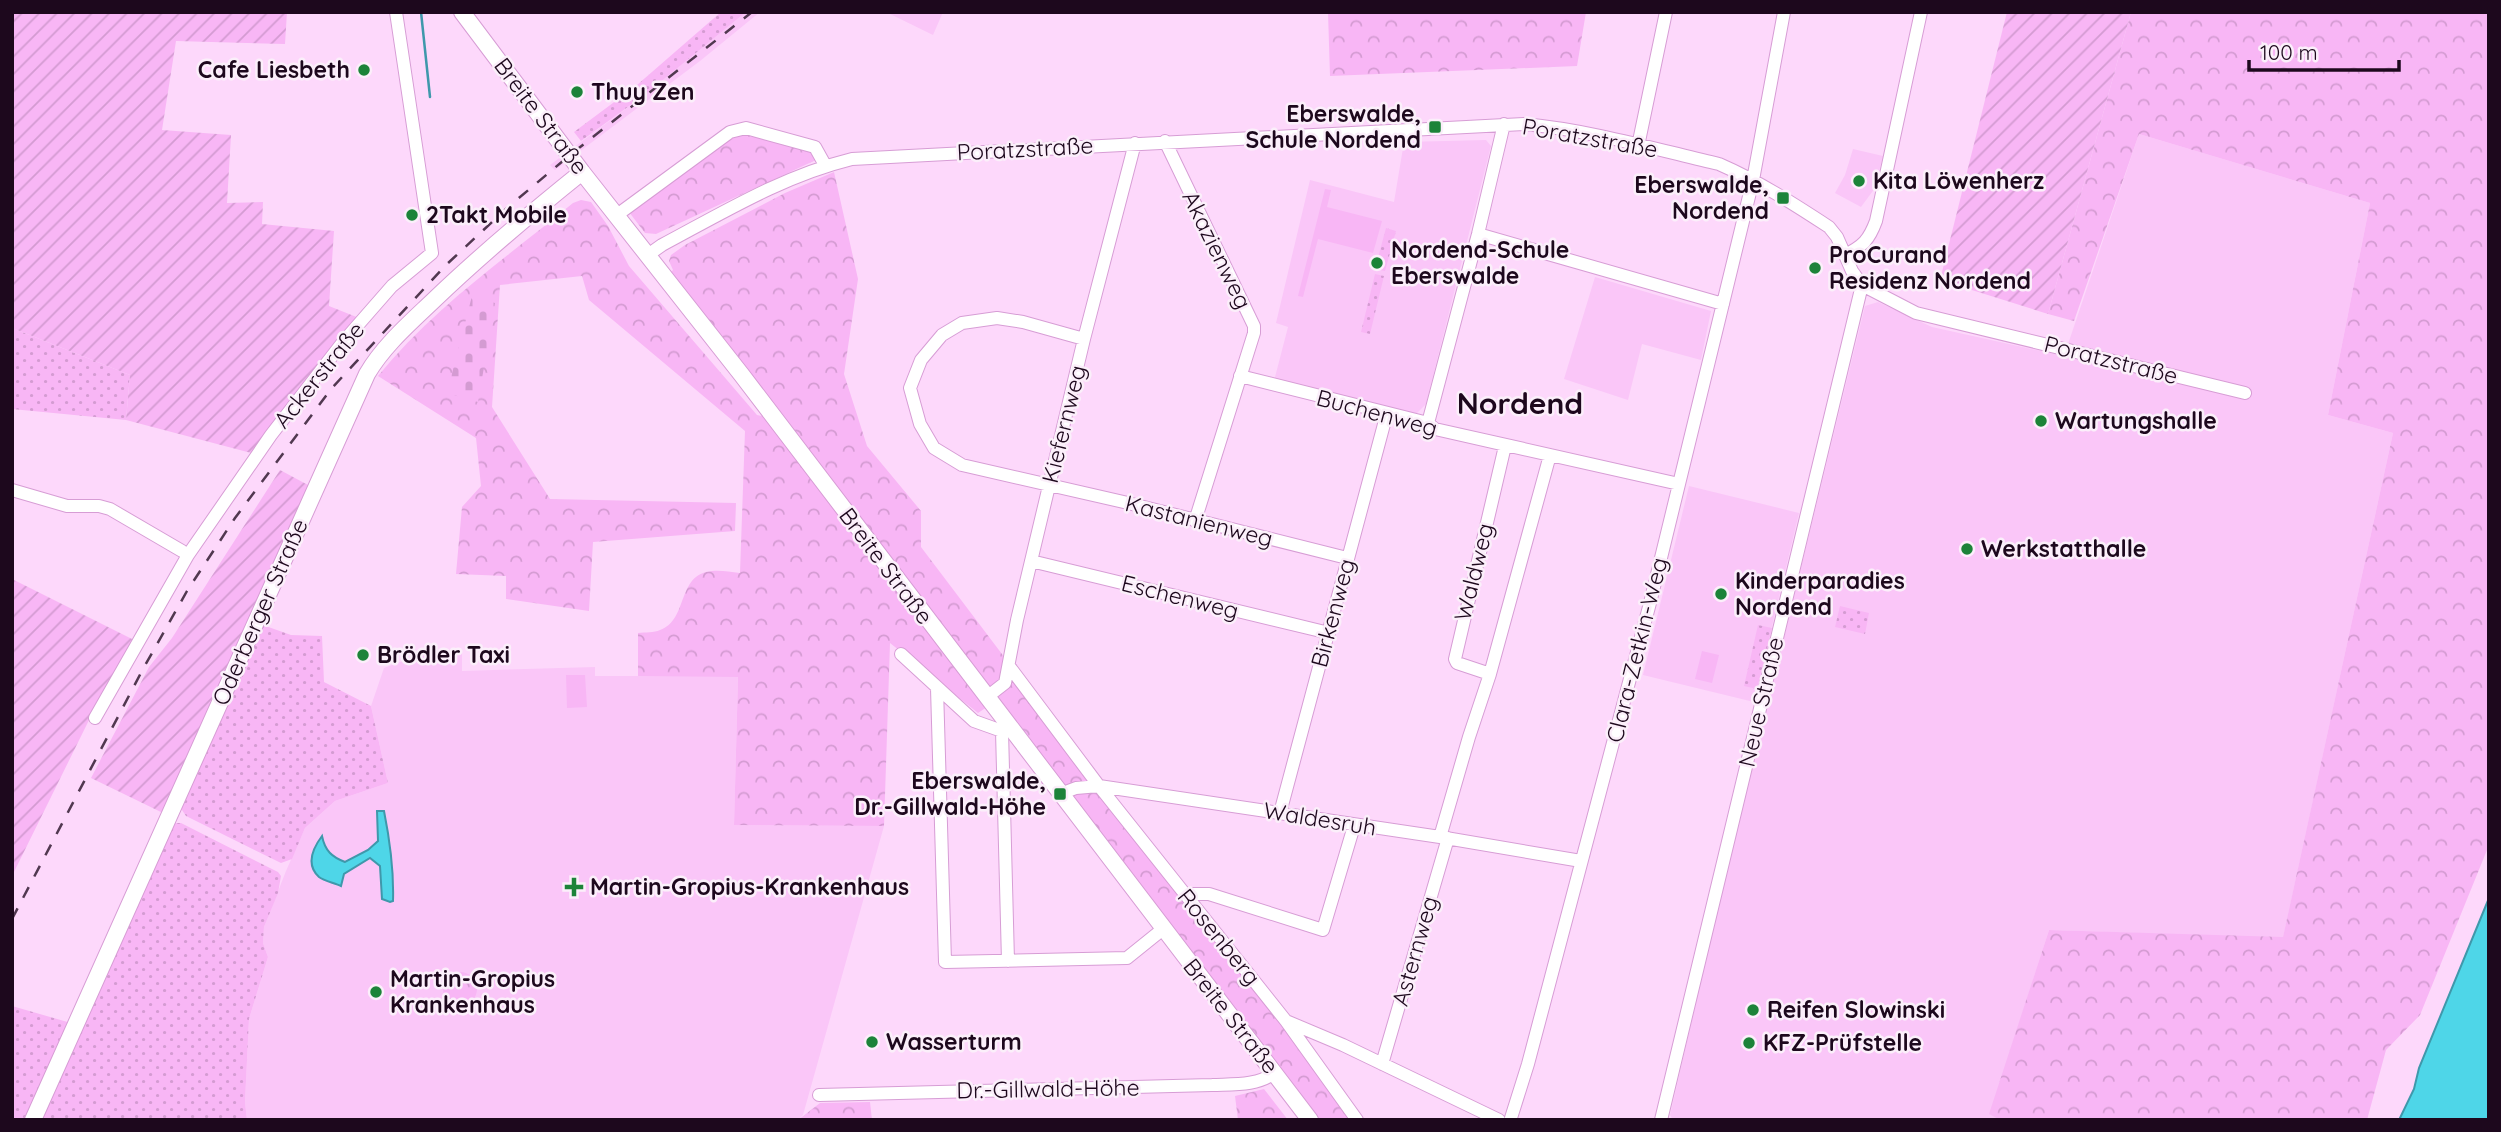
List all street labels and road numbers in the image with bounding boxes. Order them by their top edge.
street label: Breite Straße [488,52,595,180]
street label: Poratzstraße [1520,111,1660,164]
street label: Poratzstraße [956,130,1094,167]
street label: Akazienweg [1176,186,1258,314]
street label: Ackerstraße [267,316,370,434]
street label: Poratzstraße [2041,329,2181,390]
street label: Kiefernweg [1035,362,1092,486]
street label: Buchenweg [1314,382,1441,443]
street label: Kastanienweg [1122,488,1276,553]
street label: Breite Straße [833,502,940,630]
street label: Oderberger Straße [205,514,314,710]
street label: Waldweg [1447,520,1500,624]
street label: Clara-Zetkin-Weg [1599,554,1674,745]
street label: Birkenweg [1304,555,1361,670]
street label: Eschenweg [1119,568,1242,625]
street label: Neue Straße [1732,634,1790,770]
street label: Waldesruh [1262,795,1379,842]
street label: Rosenberg [1172,882,1267,991]
street label: Asternweg [1385,893,1444,1009]
street label: Breite Straße [1177,952,1285,1079]
street label: Dr.-Gillwald-Höhe [956,1072,1140,1105]

